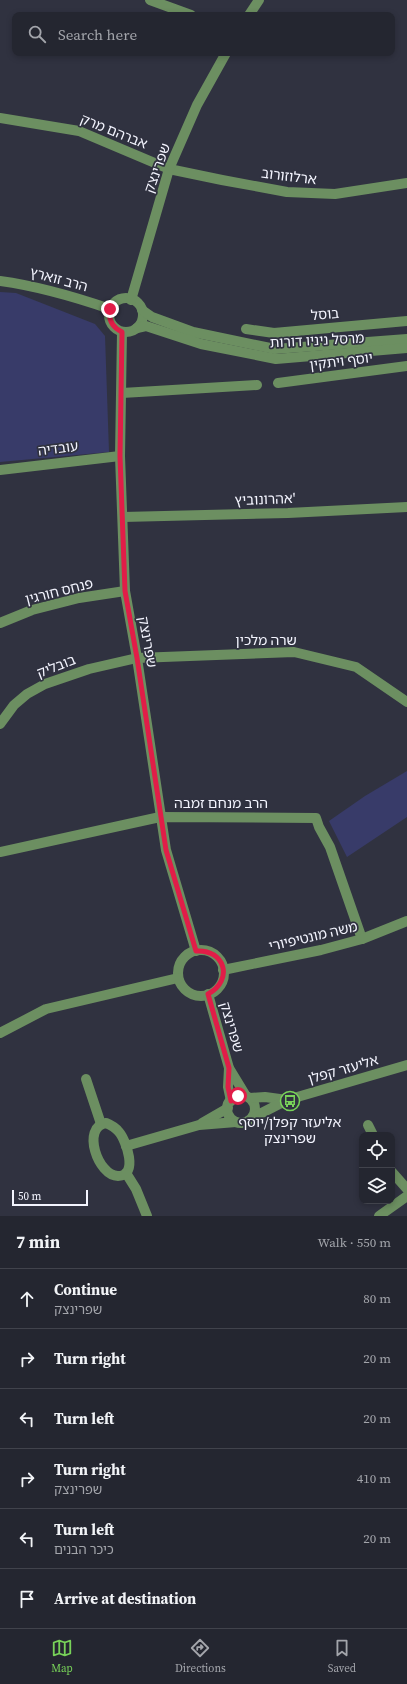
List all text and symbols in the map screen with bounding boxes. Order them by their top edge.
search box [12,12,395,56]
icon: search [26,23,48,45]
text: Search here [58,24,137,45]
street label: אברהם מרק [77,108,151,154]
street label: שפרינצק [139,140,175,196]
street label: ארלוזורוב [260,163,318,189]
street label: הרב זוארץ [28,262,90,296]
route end [101,300,119,318]
street label: בוסל [310,303,340,325]
street label: מרסל ניניו דורות [269,328,365,352]
street label: יוסף ויתקין [308,347,374,375]
street label: עובדיה [37,436,79,460]
street label: אהרונוביץ' [234,488,296,510]
street label: פנחס חורגין [23,573,95,609]
street label: שפרינצק [134,615,162,669]
street label: שרה מלכין [235,630,297,650]
street label: בובליק [34,649,78,683]
street label: הרב מנחם זמבה [174,793,268,813]
street label: משה מונטיפיורי [267,916,359,956]
street label: שפרינצק [215,999,249,1055]
street label: אליעזר קפלן [305,1049,381,1089]
route start [229,1087,247,1105]
bus stop icon: אליעזר קפלן/יוסף שפרינצק [279,1090,301,1112]
place label: אליעזר קפלן/יוסף שפרינצק [239,1112,342,1148]
map controls [359,1132,395,1204]
button: locate [359,1132,395,1168]
button: layers [359,1168,395,1204]
scale bar [12,1188,88,1207]
text: 50 m [18,1189,41,1204]
text: 7 min [16,1230,60,1254]
text: Walk · 550 m [318,1234,391,1251]
text: Continue [54,1279,117,1300]
icon: ahead [16,1288,38,1310]
text: 80 m [363,1290,391,1307]
text: שפרינצק [54,1301,102,1318]
icon: right [16,1348,38,1370]
text: Turn right [54,1348,126,1369]
text: 20 m [363,1350,391,1367]
icon: left [16,1408,38,1430]
text: Turn left [54,1408,114,1429]
text: 20 m [363,1410,391,1427]
text: Turn right [54,1459,126,1480]
icon: right [16,1468,38,1490]
text: 410 m [357,1470,391,1487]
text: שפרינצק [54,1481,102,1498]
text: Turn left [54,1519,114,1540]
icon: left [16,1528,38,1550]
text: 20 m [363,1530,391,1547]
text: כיכר הבנים [54,1541,114,1558]
icon: arrive [16,1588,38,1610]
text: Arrive at destination [54,1588,196,1609]
tab: Map [51,1637,73,1676]
tab: Directions [175,1637,226,1676]
tab: Saved [328,1637,356,1676]

